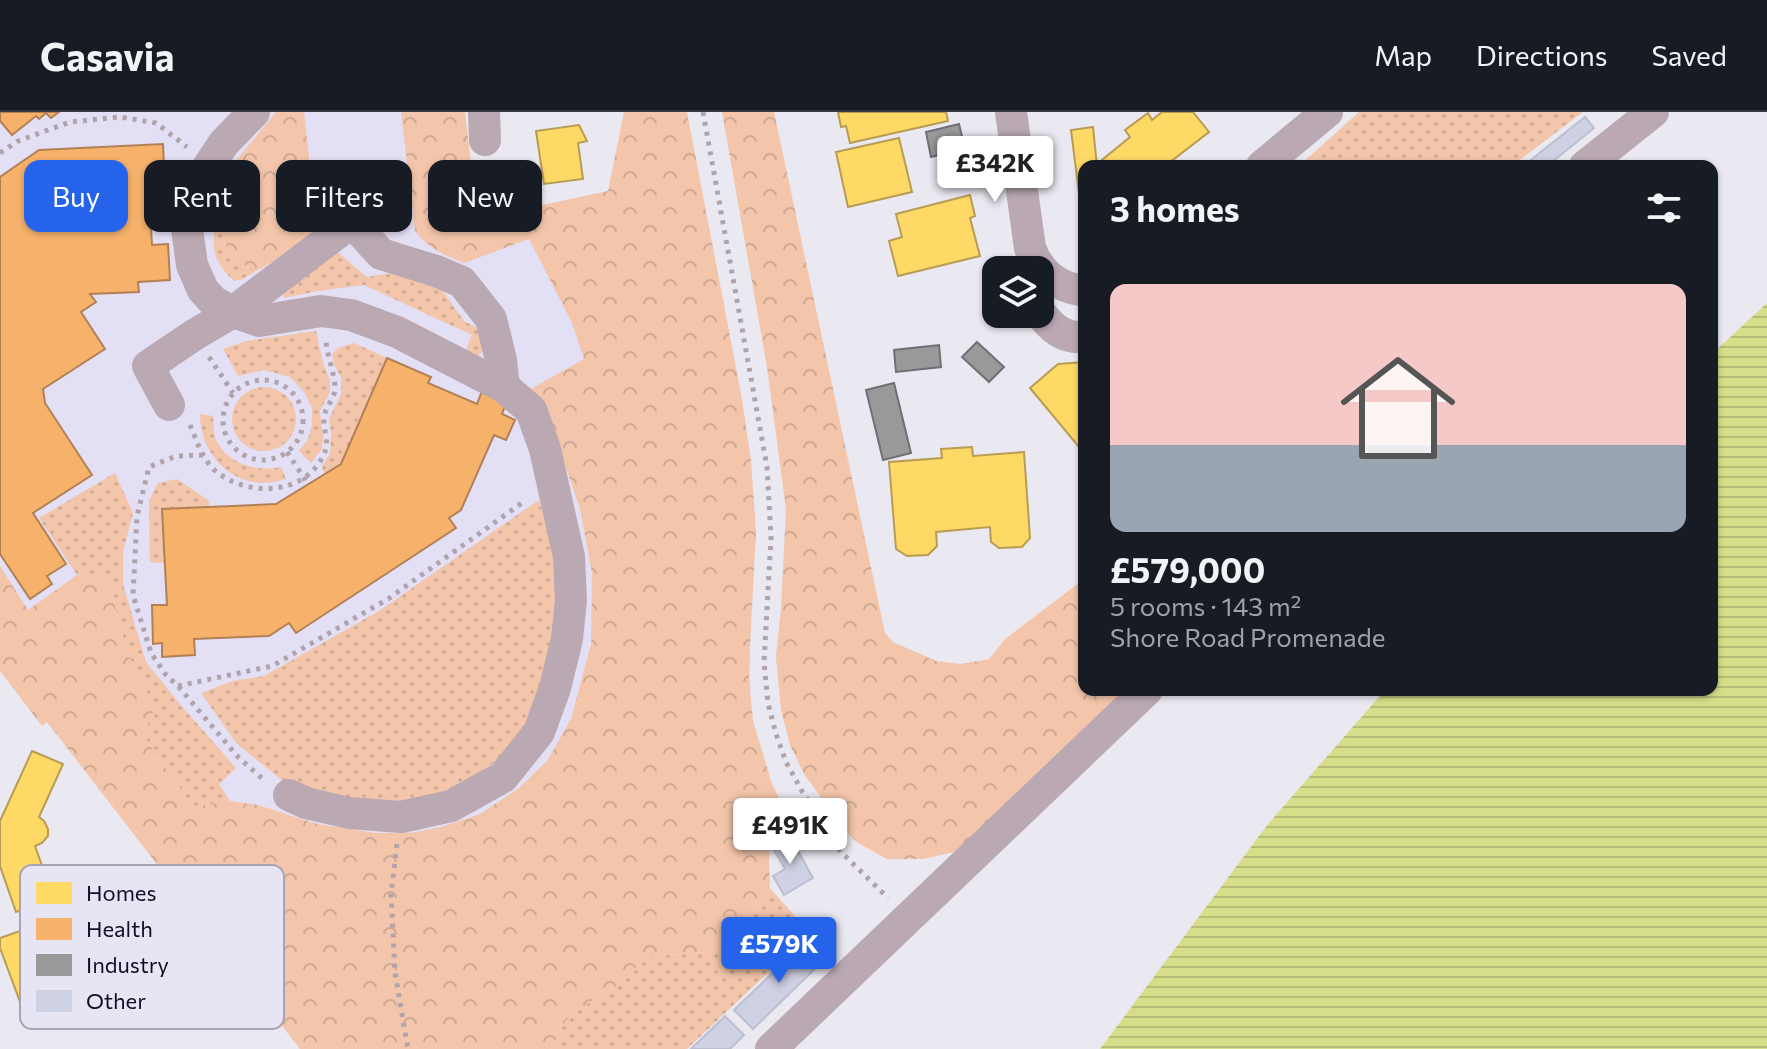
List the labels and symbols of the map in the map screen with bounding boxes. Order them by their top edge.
pin: £342K [939,136,1051,204]
pin: £491K [734,798,846,866]
legend [20,865,284,1029]
text: Homes [86,879,156,906]
text: Health [86,915,153,942]
pin: £579K [723,917,835,985]
text: Industry [86,951,169,978]
text: Other [86,987,146,1014]

